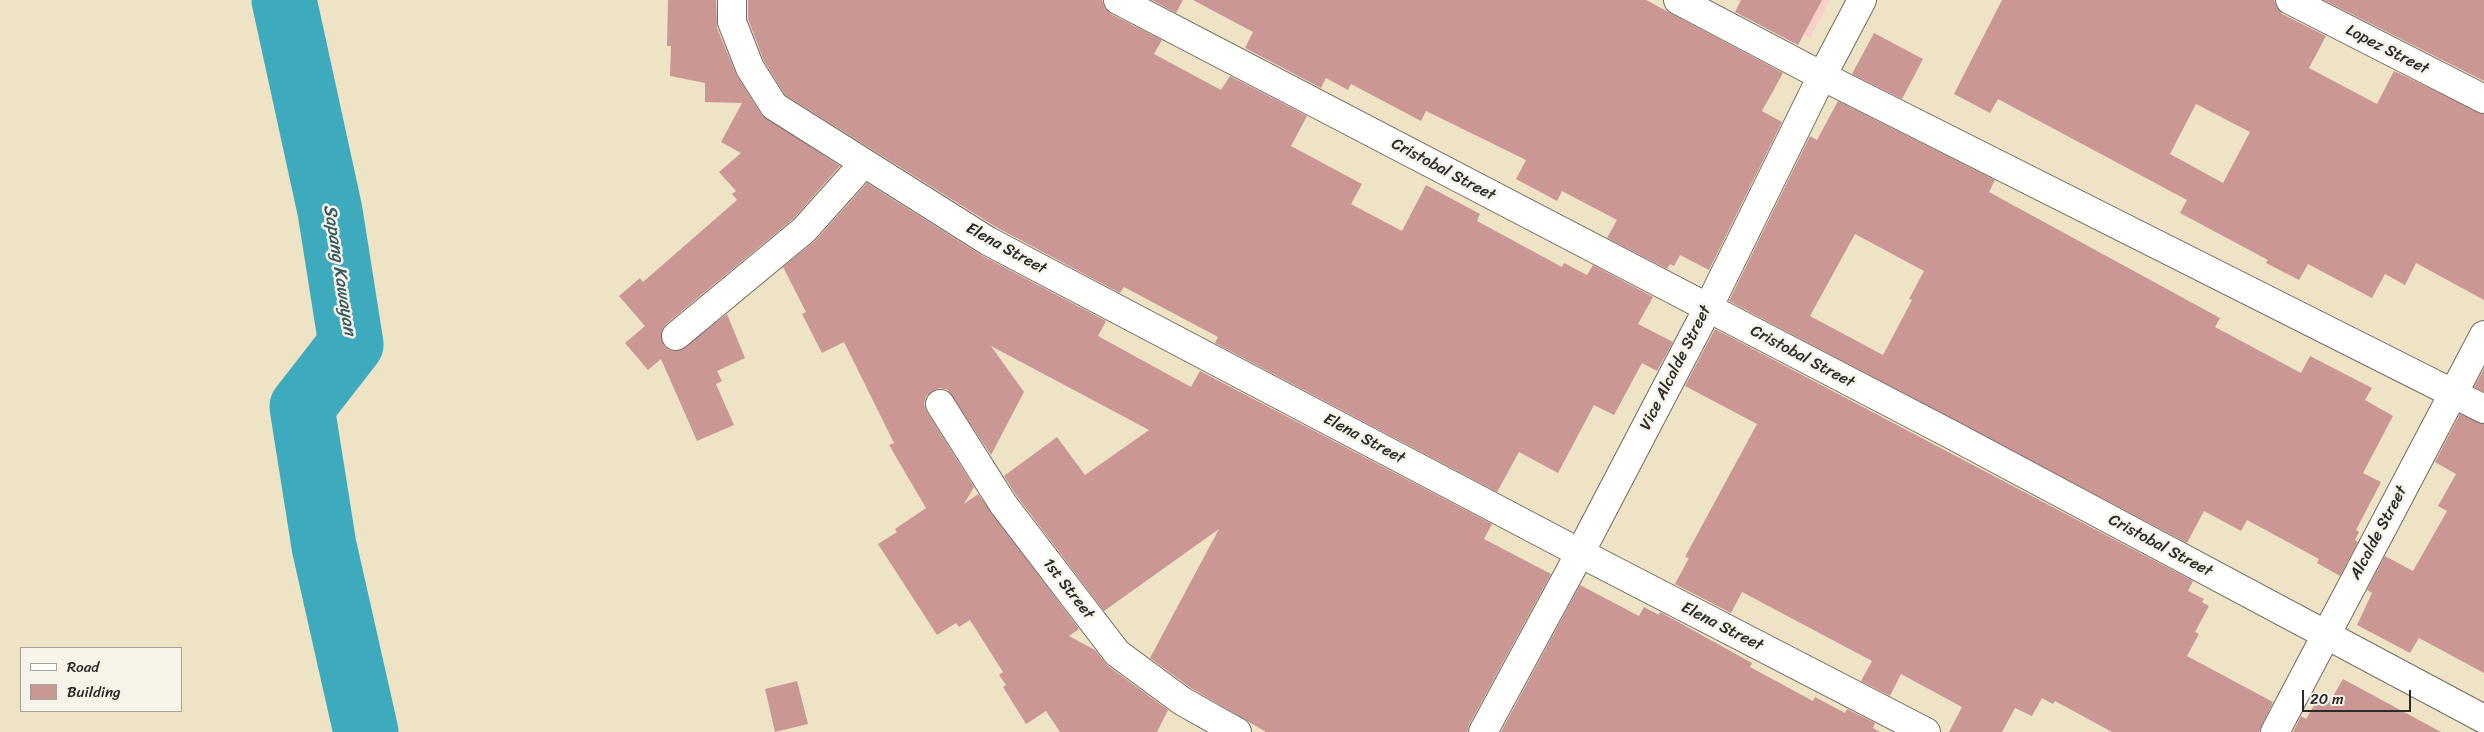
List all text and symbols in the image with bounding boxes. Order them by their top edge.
street label: Lopez Street [2342,21,2432,79]
street label: Cristobal Street [1388,135,1498,205]
water label: Sapang Kawayan [318,203,360,337]
street label: Elena Street [962,219,1050,279]
street label: Vice Alcalde Street [1636,303,1716,433]
street label: Cristobal Street [1747,322,1857,392]
street label: Elena Street [1320,410,1408,468]
street label: Alcalde Street [2346,483,2412,583]
street label: Cristobal Street [2105,511,2215,581]
street label: 1st Street [1038,555,1098,623]
street label: Elena Street [1678,598,1766,656]
legend [20,647,182,712]
text: Road [67,654,99,680]
text: Building [67,679,121,705]
scale bar [2304,680,2413,712]
text: 20 m [2310,686,2344,712]

